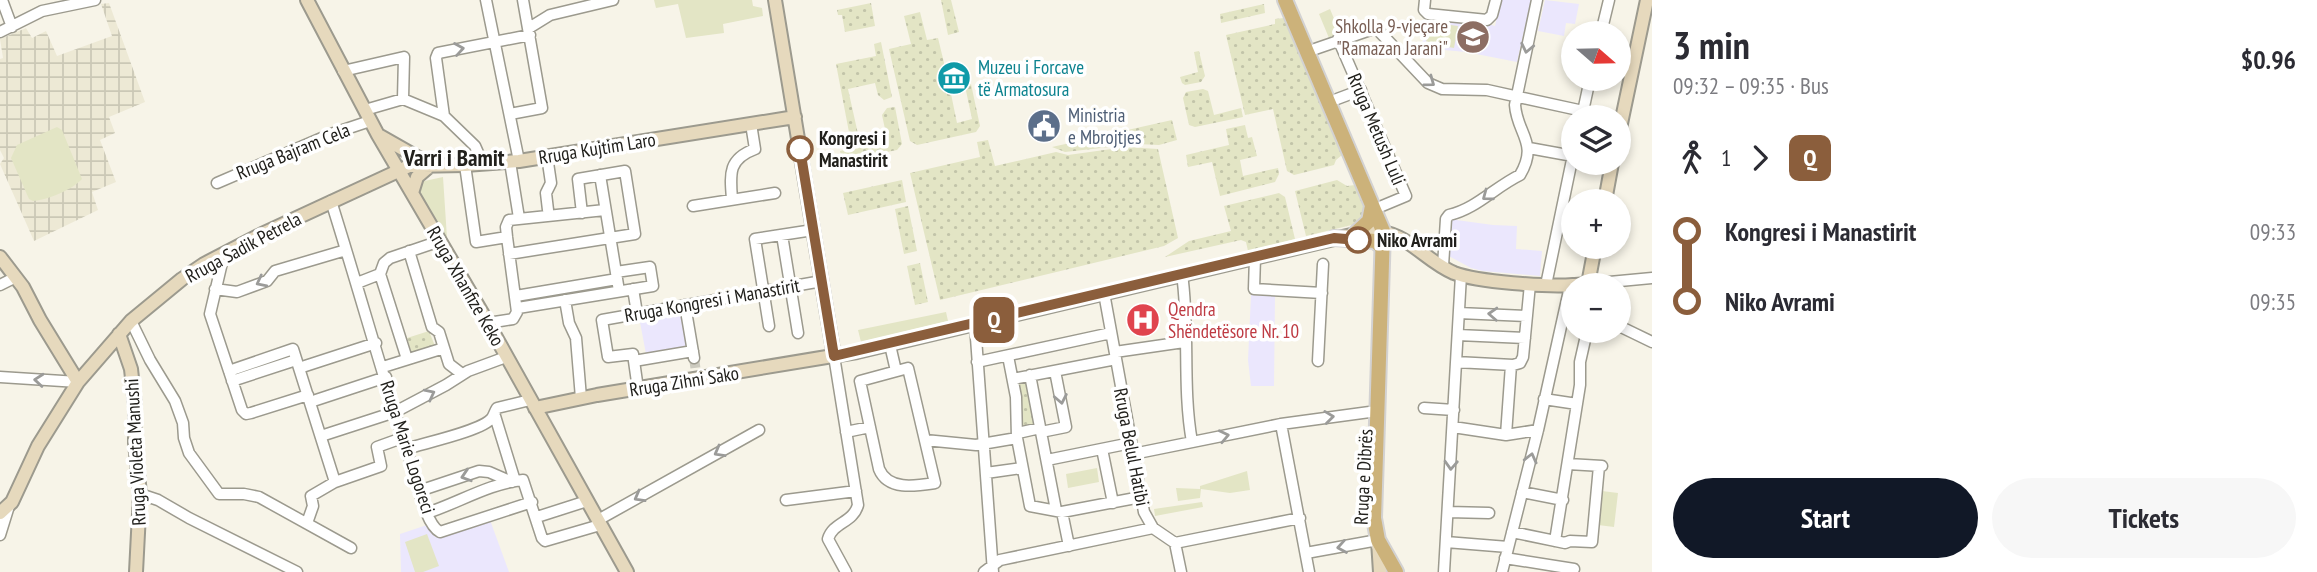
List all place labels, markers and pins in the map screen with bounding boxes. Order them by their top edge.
place label: Shkolla 9-vjeçare "Ramazan Jarani" [1335,14,1448,60]
school or university icon: Shkolla 9-vjeçare "Ramazan Jarani" [1454,18,1492,56]
place label: Muzeu i Forcave të Armatosura [978,55,1084,101]
museum icon: Muzeu i Forcave të Armatosura [935,59,973,97]
place label: Ministria e Mbrojtjes [1068,103,1141,149]
public building icon: Ministria e Mbrojtjes [1025,107,1063,145]
place label: Kongresi i Manastirit [819,126,888,172]
marker: Kongresi i Manastirit [787,136,813,162]
marker: Niko Avrami [1345,227,1371,253]
place label: Niko Avrami [1377,228,1457,252]
place label: Qendra Shëndetësore Nr. 10 [1168,297,1299,343]
hospital icon: Qendra Shëndetësore Nr. 10 [1124,301,1162,339]

